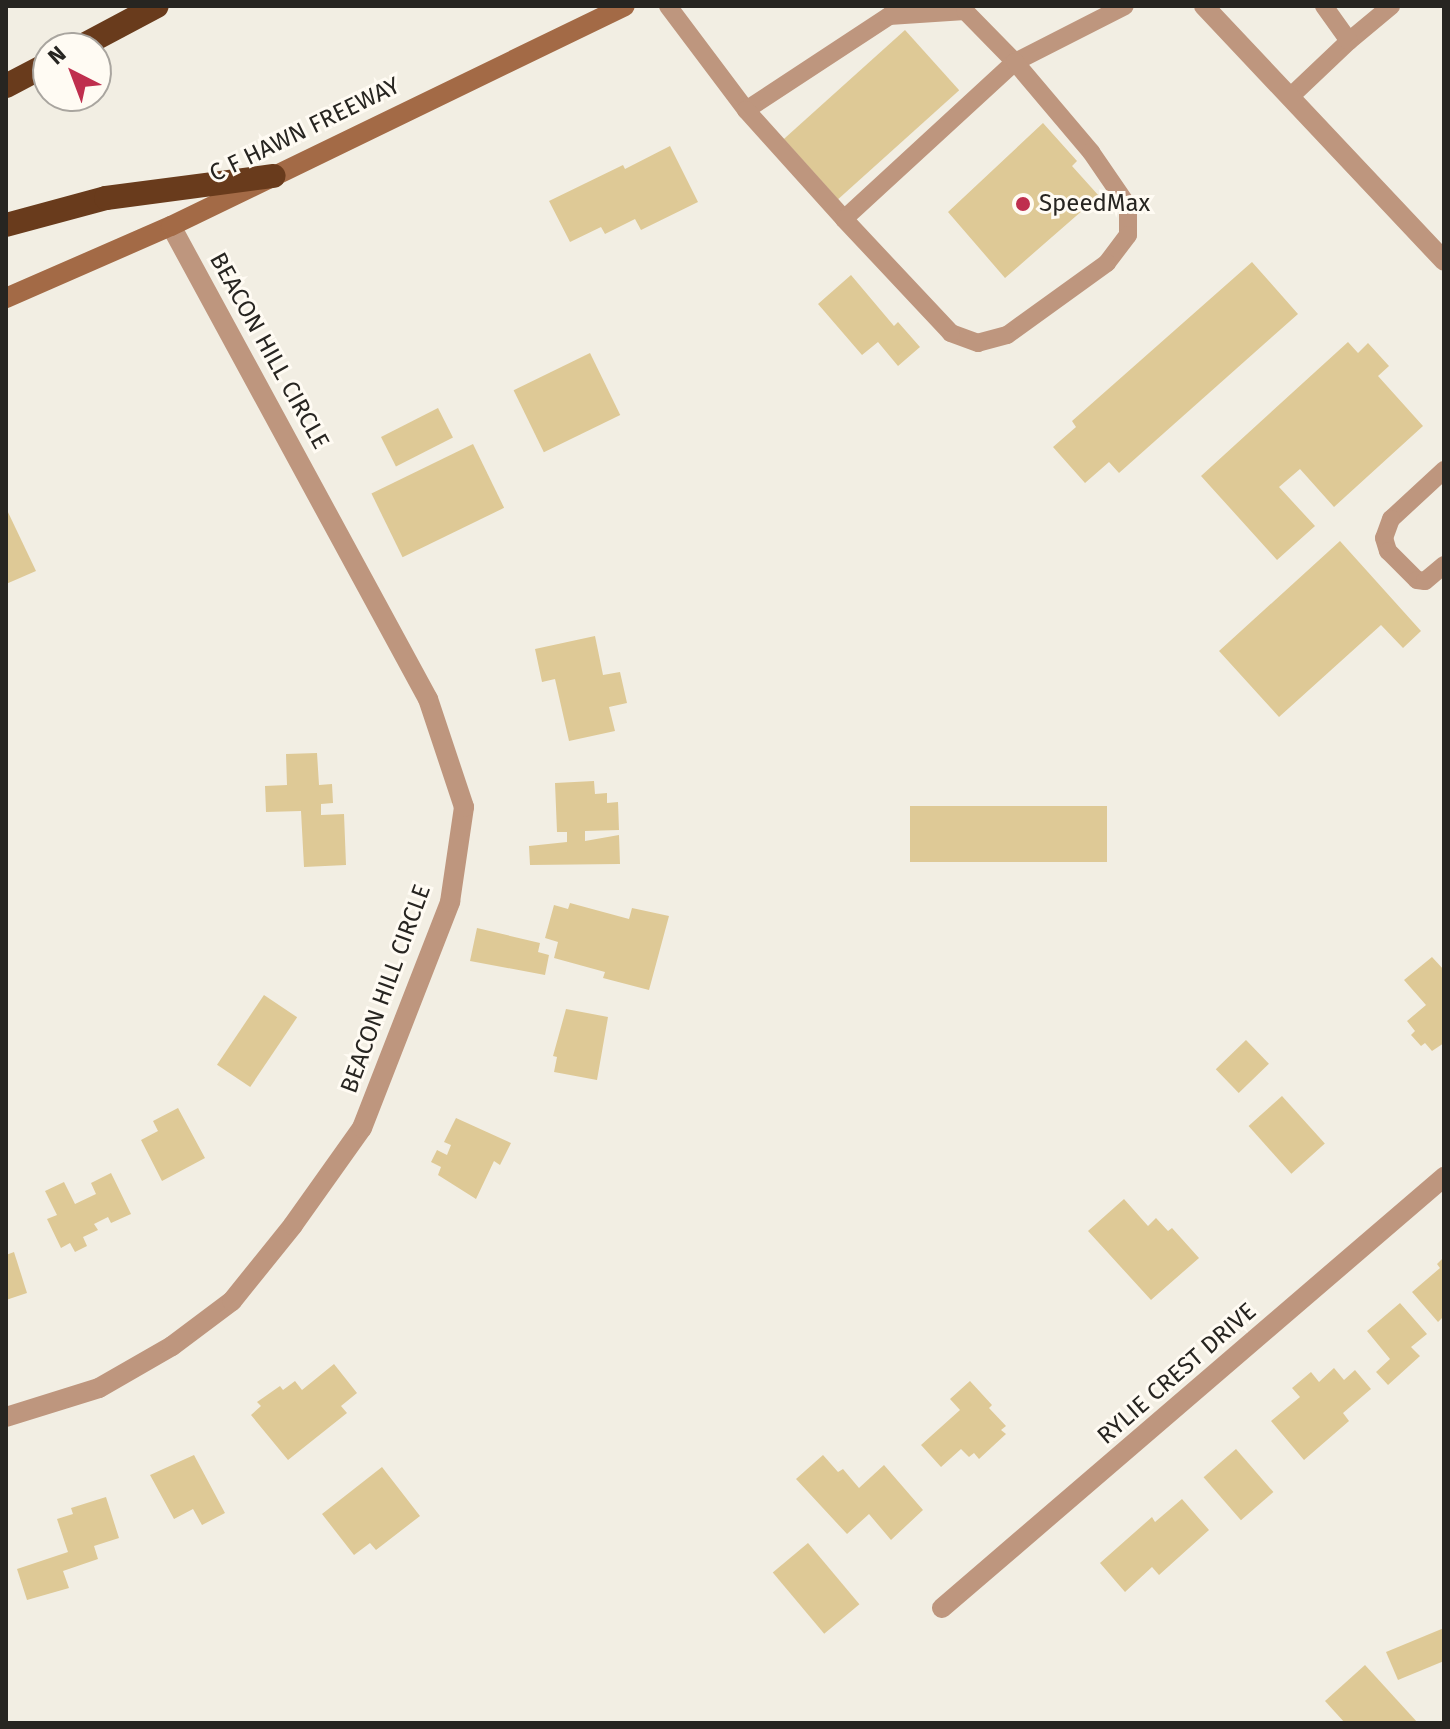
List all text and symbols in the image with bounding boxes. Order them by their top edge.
north arrow [32,32,112,112]
text: N [42,40,71,70]
street label: C F HAWN FREEWAY [205,71,405,189]
place label: SpeedMax [1039,190,1150,218]
marker: SpeedMax [1014,195,1032,213]
street label: BEACON HILL CIRCLE [203,248,335,454]
street label: BEACON HILL CIRCLE [335,881,437,1097]
street label: RYLIE CREST DRIVE [1092,1297,1262,1451]

